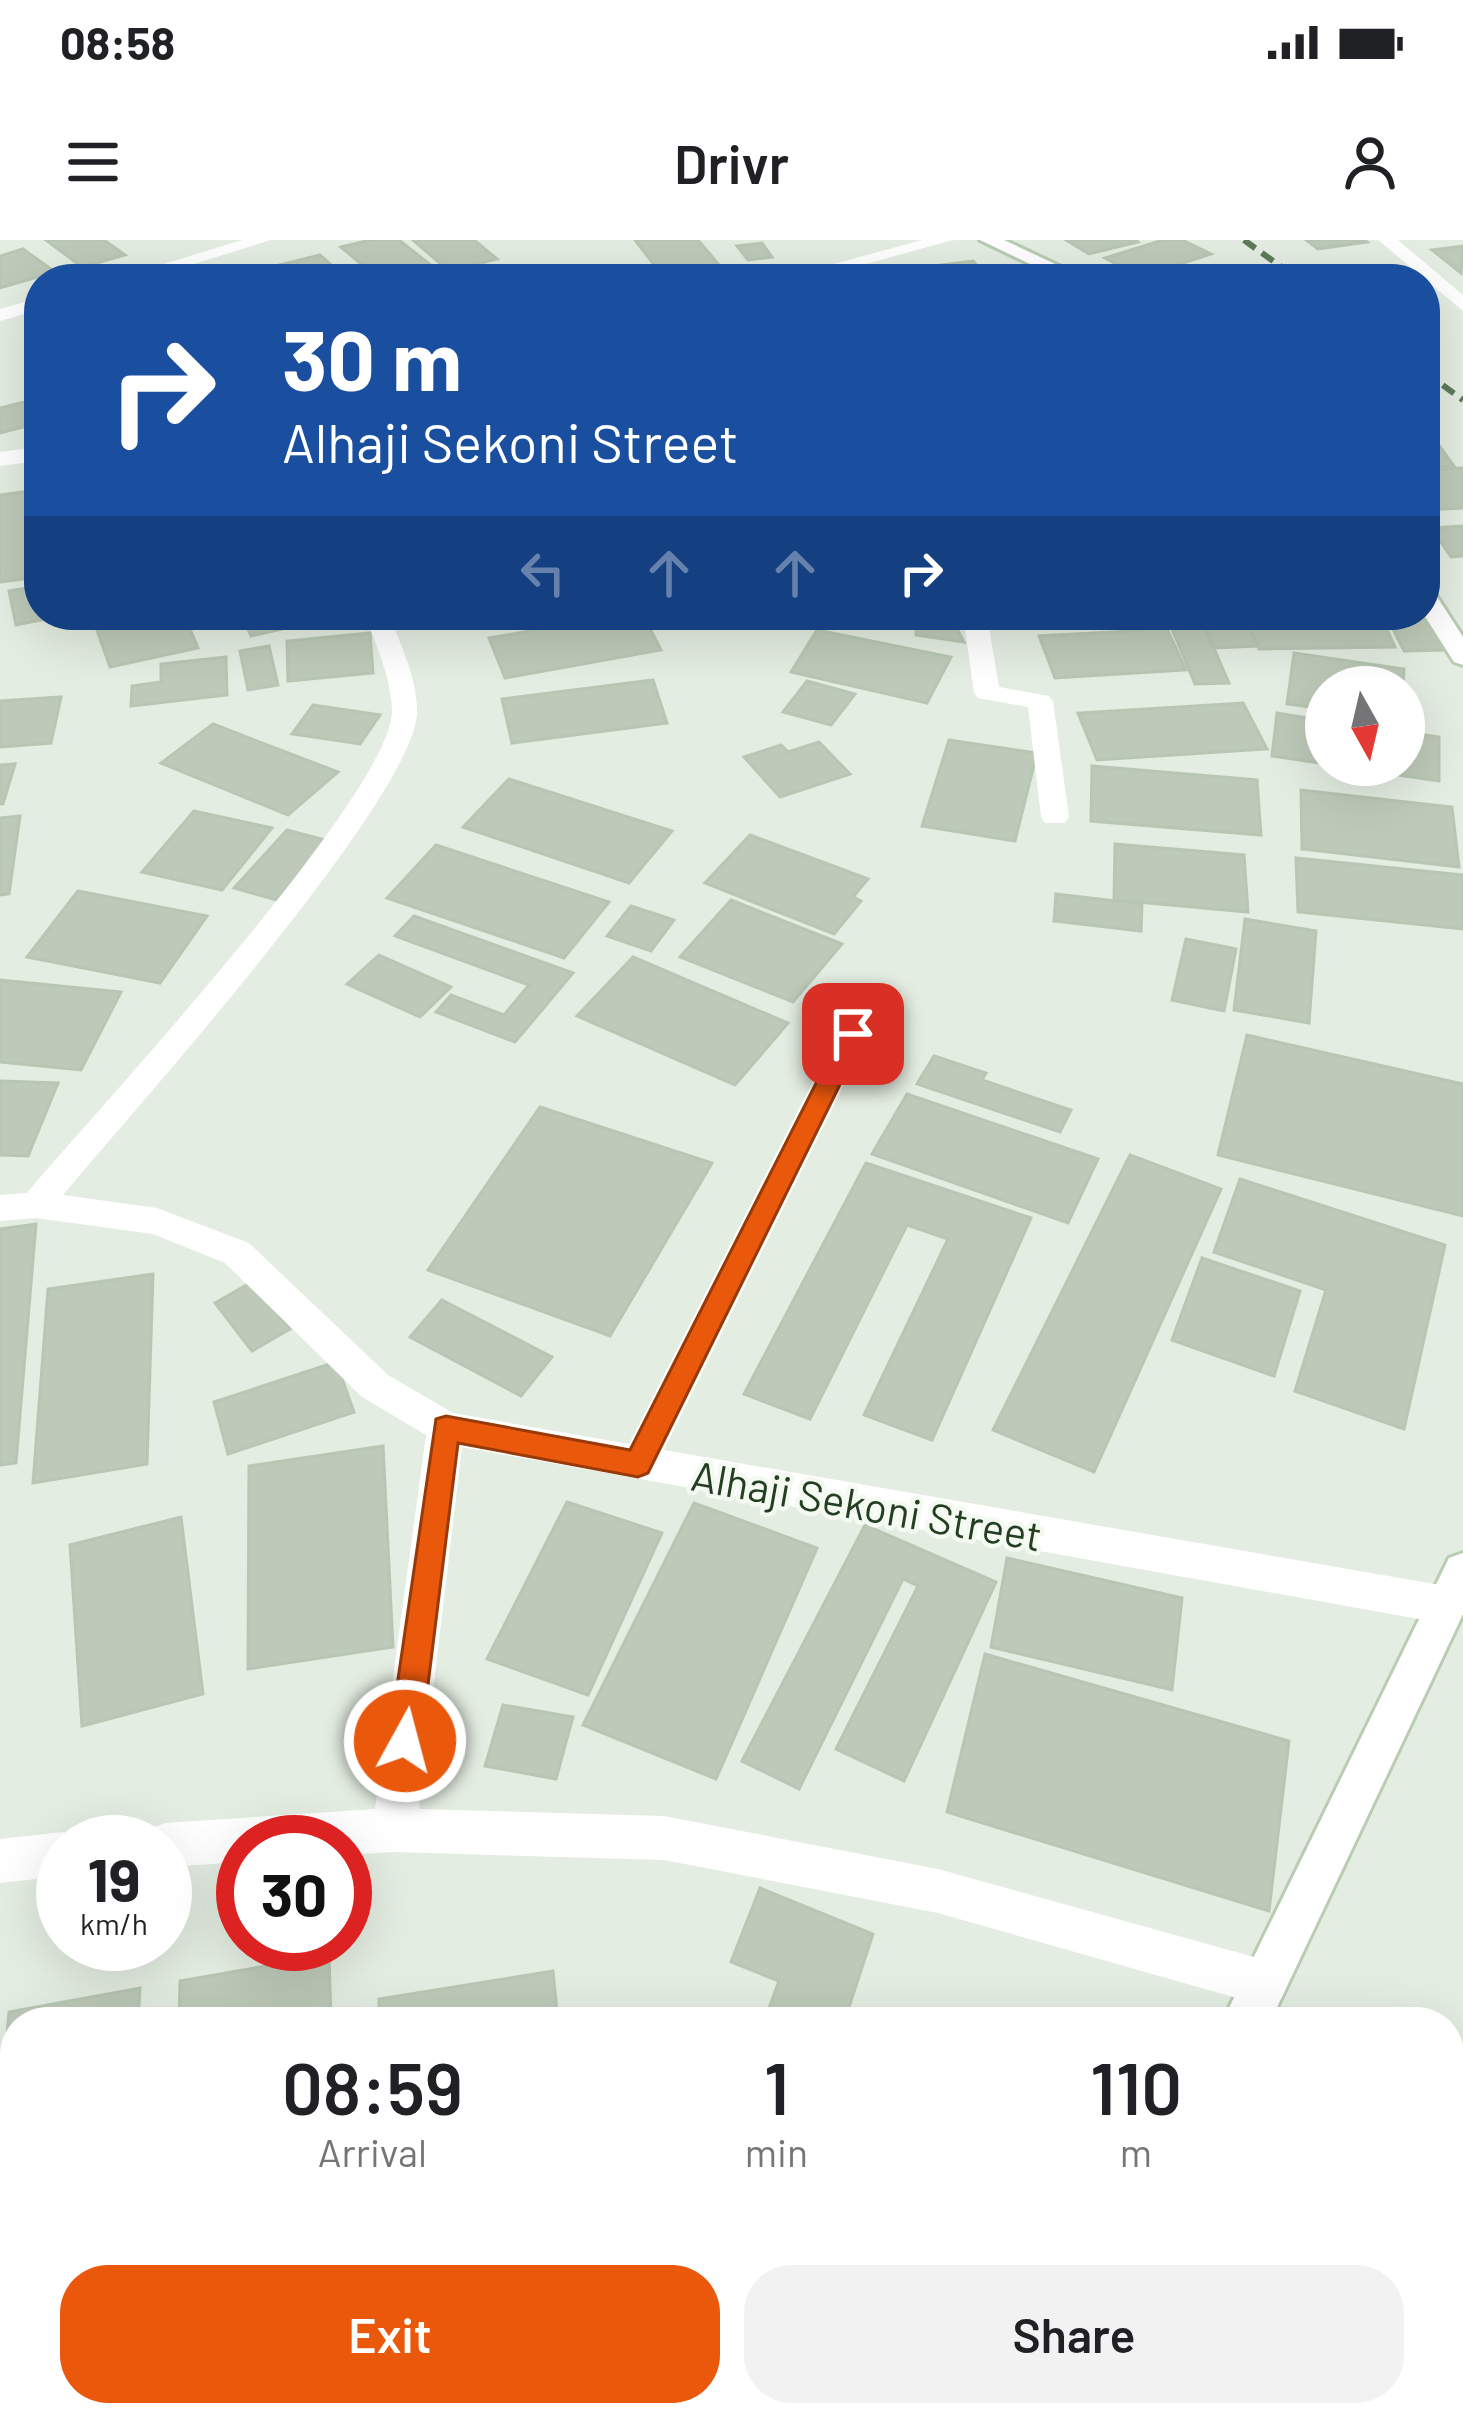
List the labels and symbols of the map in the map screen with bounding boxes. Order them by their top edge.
north arrow [1305,666,1425,786]
pin [802,983,904,1085]
street label: Alhaji Sekoni Street [688,1449,1046,1560]
position arrow [342,1678,468,1804]
speed limit sign: 30 [216,1815,372,1971]

